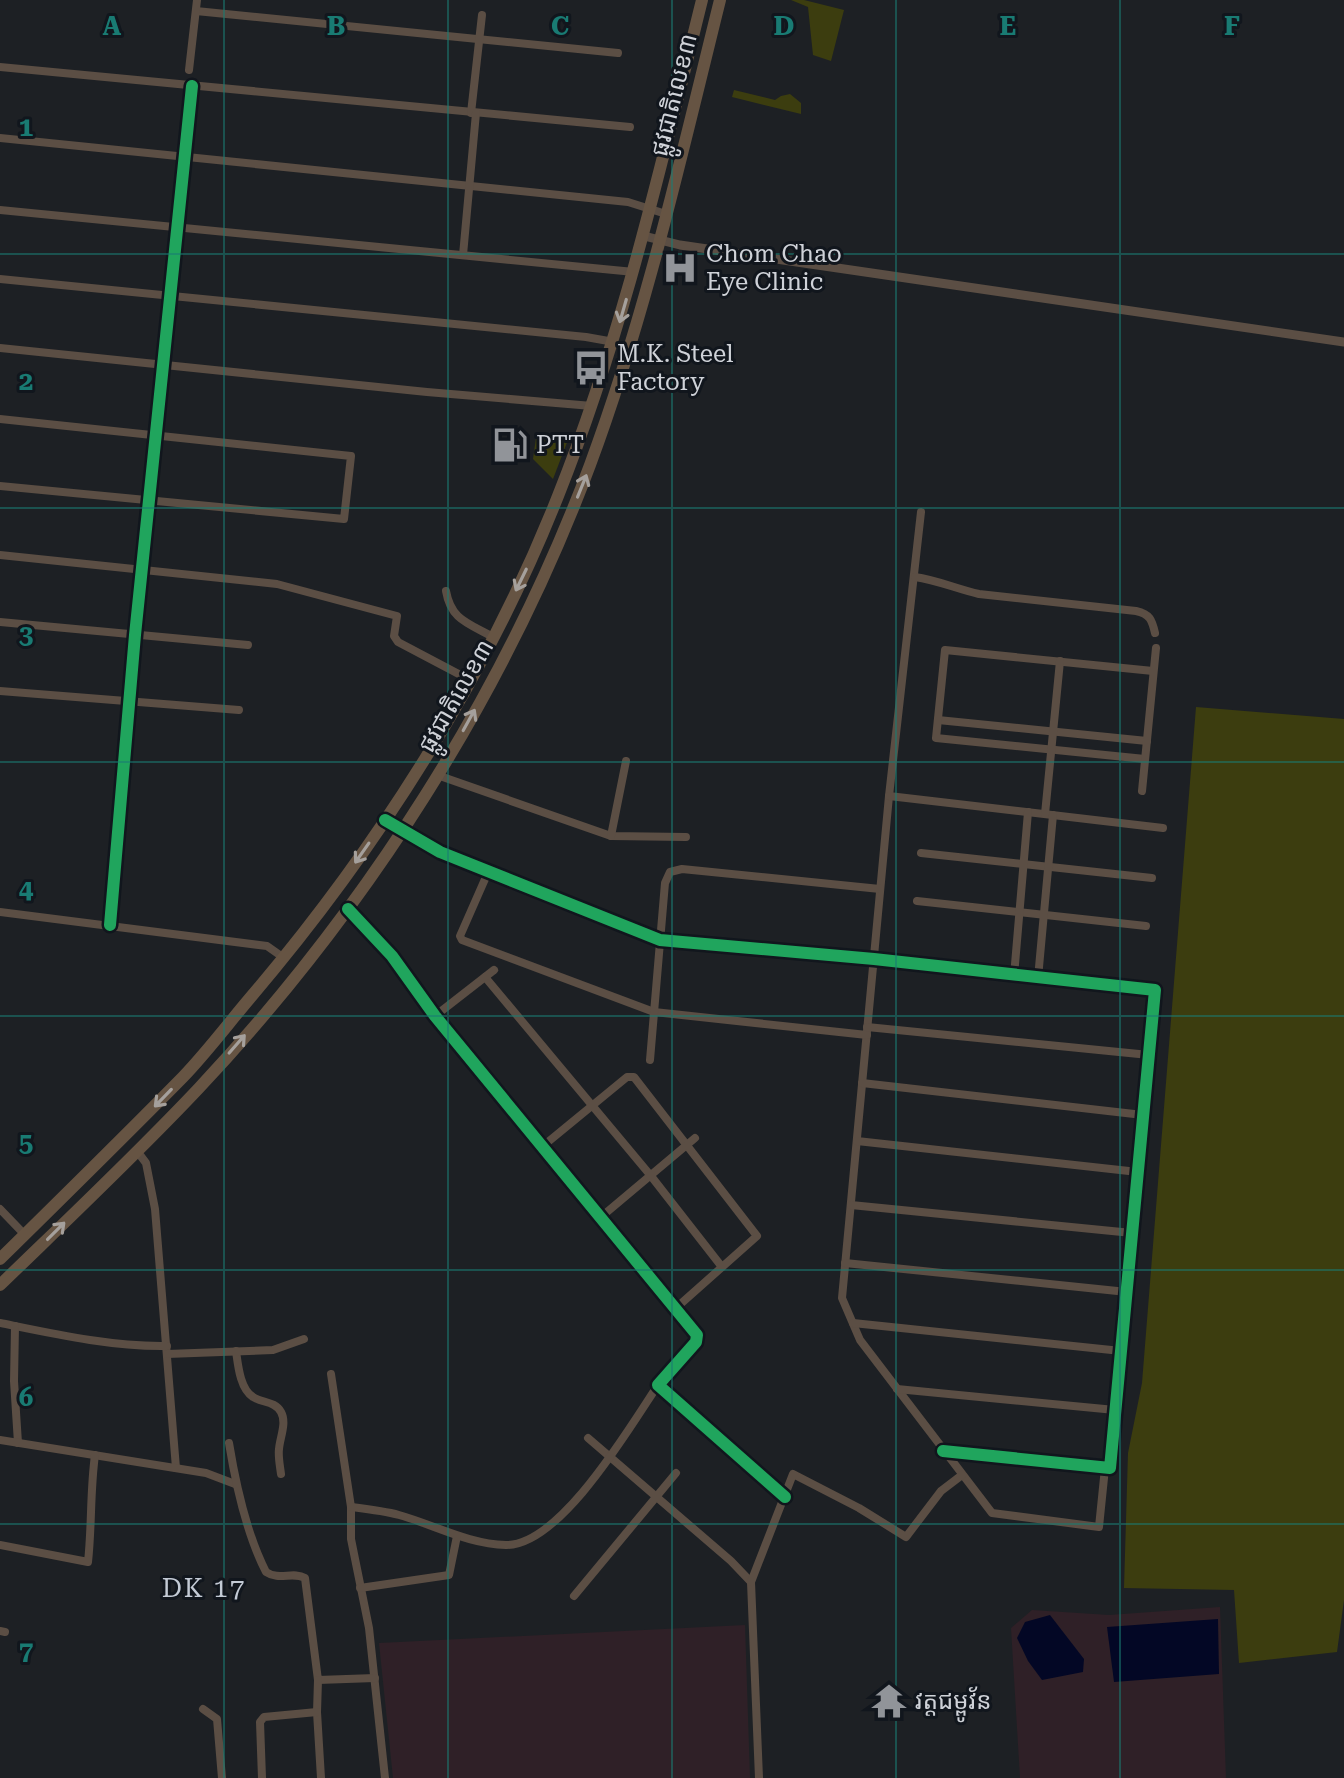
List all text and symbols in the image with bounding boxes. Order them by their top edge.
text: A [103,11,122,41]
text: B [327,11,345,41]
text: C [551,11,569,41]
text: D [774,11,794,41]
text: E [1000,11,1016,41]
text: F [1224,11,1240,41]
street label: ផ្លូវជាតិលេខ៣ [645,31,711,161]
text: 1 [19,112,33,142]
place label: Chom Chao Eye Clinic [706,240,842,296]
hospital icon: Chom Chao Eye Clinic [661,249,699,287]
one-way arrow [615,298,630,324]
place label: M.K. Steel Factory [617,340,733,396]
bus stop icon: M.K. Steel Factory [572,349,610,387]
text: 2 [19,366,33,396]
fuel station icon: PTT [491,426,529,464]
place label: PTT [536,431,584,459]
one-way arrow [575,474,590,499]
one-way arrow [513,568,528,592]
text: 3 [19,620,33,650]
street label: ផ្លូវជាតិលេខ៣ [412,635,507,761]
one-way arrow [462,708,477,732]
one-way arrow [354,842,370,864]
text: 4 [19,874,34,904]
one-way arrow [228,1035,246,1055]
one-way arrow [154,1087,172,1107]
text: 5 [19,1128,33,1158]
one-way arrow [46,1221,66,1240]
text: 6 [19,1382,33,1412]
district label: DK 17 [162,1573,246,1603]
text: 7 [19,1636,33,1666]
temple icon: វត្តជម្ពូវ័ន [870,1682,908,1720]
place label: វត្តជម្ពូវ័ន [915,1686,992,1723]

